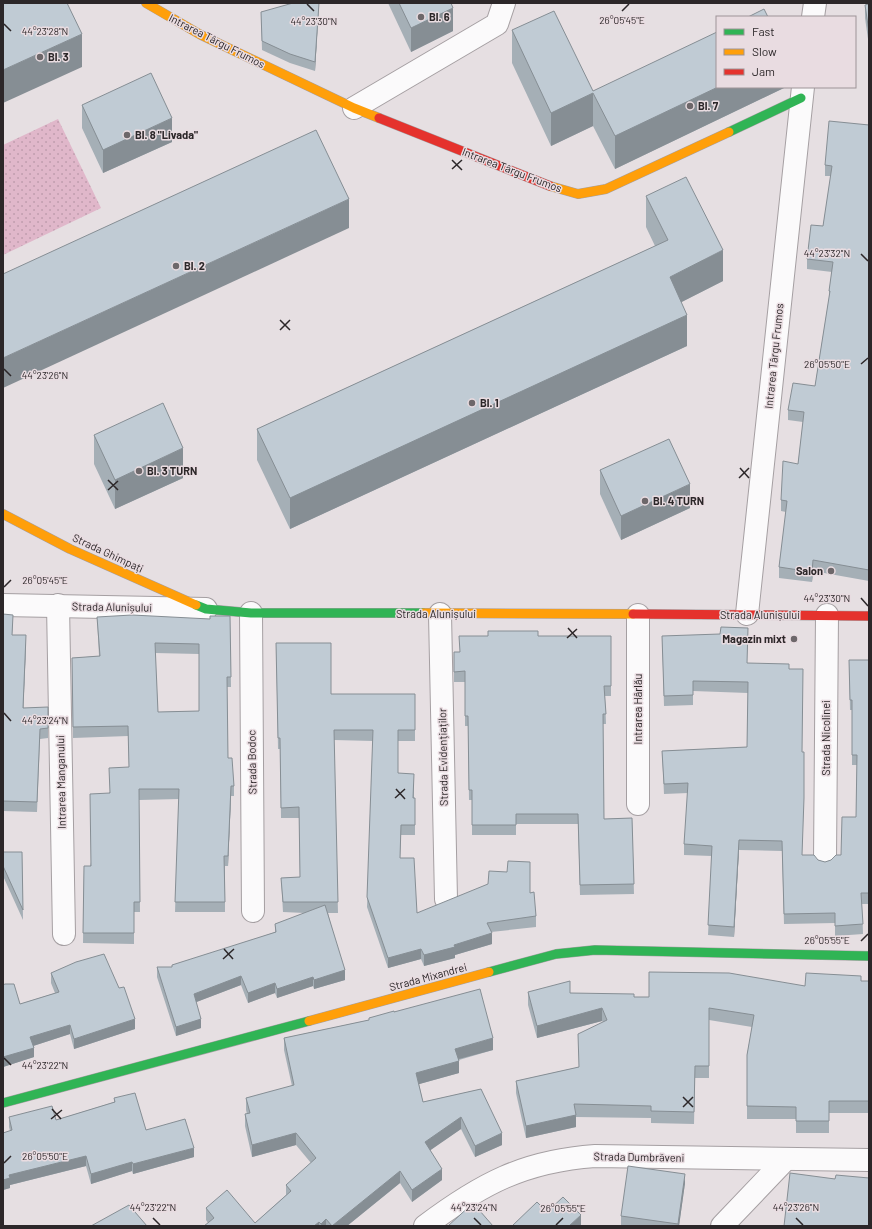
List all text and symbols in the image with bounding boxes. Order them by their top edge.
place label: Bl. 6 [429,10,450,23]
street label: Intrarea Târgu Frumos [167,11,267,70]
marker: Bl. 6 [416,12,426,22]
text: 26°05'45"E [599,14,645,26]
text: 44°23'30"N [291,15,337,27]
legend [716,16,856,88]
text: Fast [752,24,775,38]
text: 44°23'28"N [22,25,68,37]
text: Slow [752,44,777,58]
place label: Bl. 3 [48,50,69,63]
marker: Bl. 3 [35,52,45,62]
text: Jam [752,64,775,78]
place label: Bl. 7 [698,99,719,112]
marker: Bl. 7 [685,101,695,111]
place label: Bl. 8 "Livada" [135,128,198,141]
marker: Bl. 8 "Livada" [122,130,132,140]
street label: Intrarea Târgu Frumos [460,144,564,195]
text: 44°23'32"N [804,247,850,259]
place label: Bl. 2 [184,259,205,272]
marker: Bl. 2 [171,261,181,271]
street label: Intrarea Târgu Frumos [762,303,785,409]
text: 26°05'50"E [804,358,850,370]
text: 44°23'26"N [22,369,68,381]
place label: Bl. 1 [480,396,499,409]
marker: Bl. 1 [467,398,477,408]
place label: Bl. 3 TURN [147,464,197,477]
marker: Bl. 3 TURN [134,466,144,476]
place label: Bl. 4 TURN [653,494,704,507]
marker: Bl. 4 TURN [640,496,650,506]
street label: Strada Ghimpați [71,530,146,575]
place label: Salon [796,564,823,577]
marker: Salon [826,566,836,576]
text: 26°05'45"E [22,574,68,586]
text: 44°23'30"N [804,592,850,604]
street label: Strada Alunișului [72,599,152,614]
street label: Strada Alunișului [396,607,476,620]
street label: Strada Alunișului [720,608,800,621]
place label: Magazin mixt [722,632,786,645]
marker: Magazin mixt [789,634,799,644]
street label: Intrarea Hârlău [631,673,644,744]
street label: Strada Nicolinei [819,700,832,776]
street label: Strada Evidențiaților [435,708,450,806]
text: 44°23'24"N [22,714,68,726]
street label: Strada Bodoc [244,729,259,794]
street label: Intrarea Manganului [53,735,68,829]
text: 26°05'55"E [804,934,850,946]
street label: Strada Mixandrei [388,960,468,993]
text: 44°23'22"N [22,1059,68,1071]
street label: Strada Dumbrăveni [594,1149,685,1164]
text: 26°05'50"E [22,1150,68,1162]
text: 44°23'22"N [130,1201,176,1213]
text: 44°23'24"N [451,1201,497,1213]
text: 44°23'26"N [773,1201,819,1213]
text: 26°05'55"E [540,1202,586,1214]

